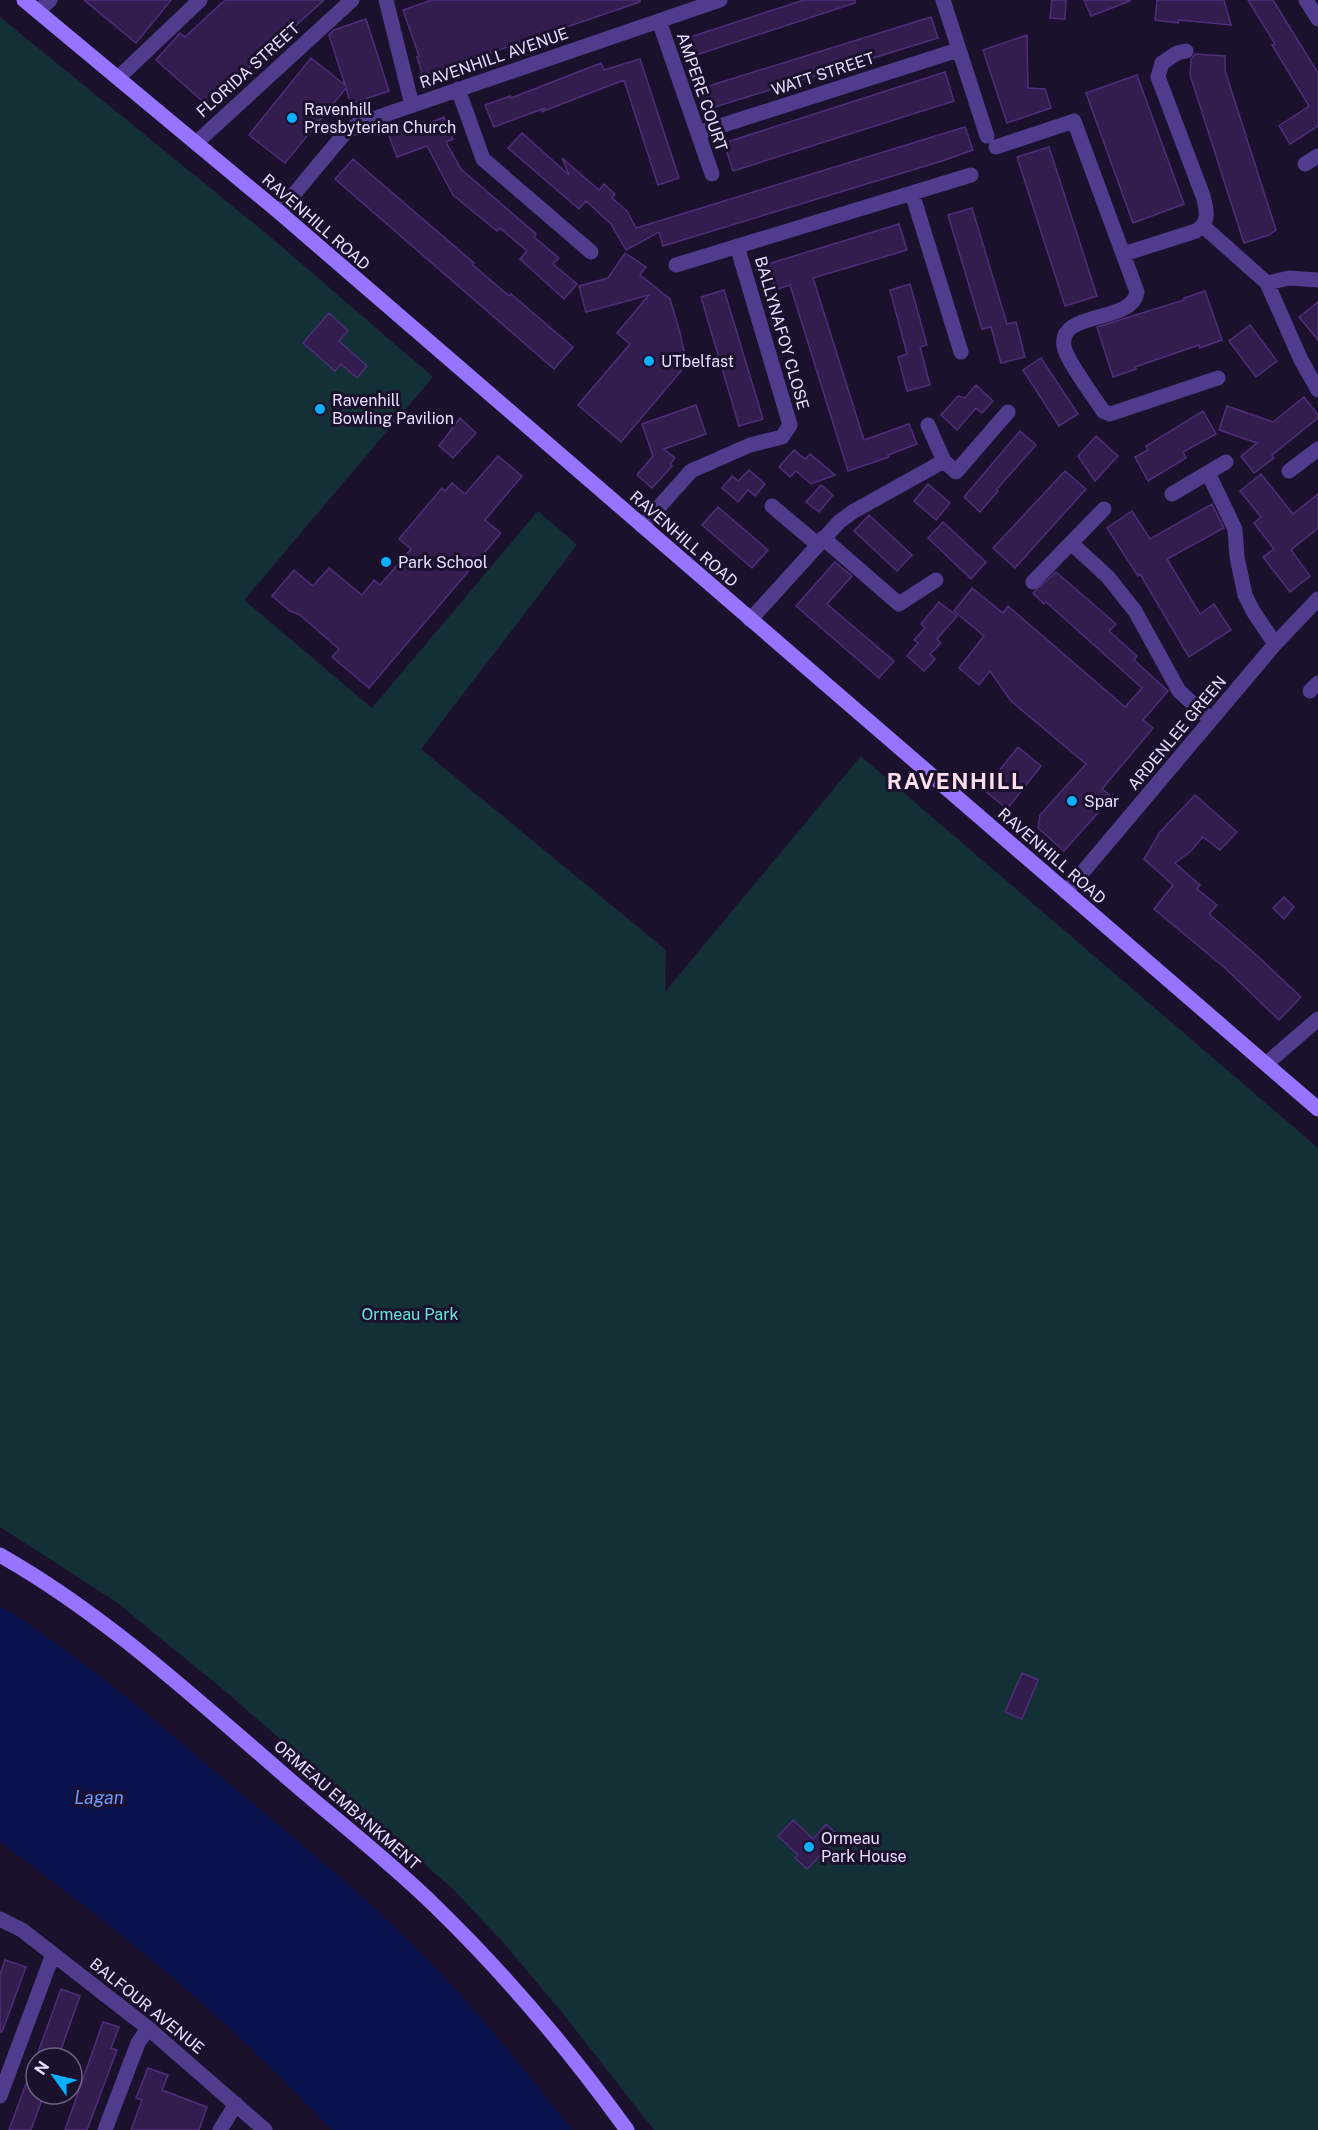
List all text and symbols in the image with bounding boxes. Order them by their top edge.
street label: FLORIDA STREET [193,18,304,121]
street label: RAVENHILL AVENUE [417,24,571,92]
street label: AMPERE COURT [673,30,731,154]
street label: WATT STREET [769,48,877,100]
place label: Ravenhill Presbyterian Church [304,100,456,137]
marker: Ravenhill Presbyterian Church [285,111,299,125]
street label: RAVENHILL ROAD [258,170,374,274]
street label: BALLYNAFOY CLOSE [751,254,813,412]
place label: UTbelfast [661,352,734,371]
marker: UTbelfast [642,354,656,368]
place label: Ravenhill Bowling Pavilion [332,391,454,428]
marker: Ravenhill Bowling Pavilion [313,402,327,416]
street label: RAVENHILL ROAD [626,487,742,591]
place label: Park School [398,553,488,572]
marker: Park School [379,555,393,569]
street label: ARDENLEE GREEN [1124,672,1230,794]
district label: RAVENHILL [887,768,1025,794]
place label: Spar [1084,792,1119,811]
marker: Spar [1065,794,1079,808]
street label: RAVENHILL ROAD [994,804,1110,908]
park label: Ormeau Park [362,1305,458,1324]
street label: ORMEAU EMBANKMENT [270,1736,424,1874]
water label: Lagan [74,1787,124,1808]
place label: Ormeau Park House [821,1829,907,1866]
marker: Ormeau Park House [802,1840,816,1854]
street label: BALFOUR AVENUE [86,1954,208,2058]
north arrow [24,2046,84,2106]
text: N [31,2057,53,2078]

